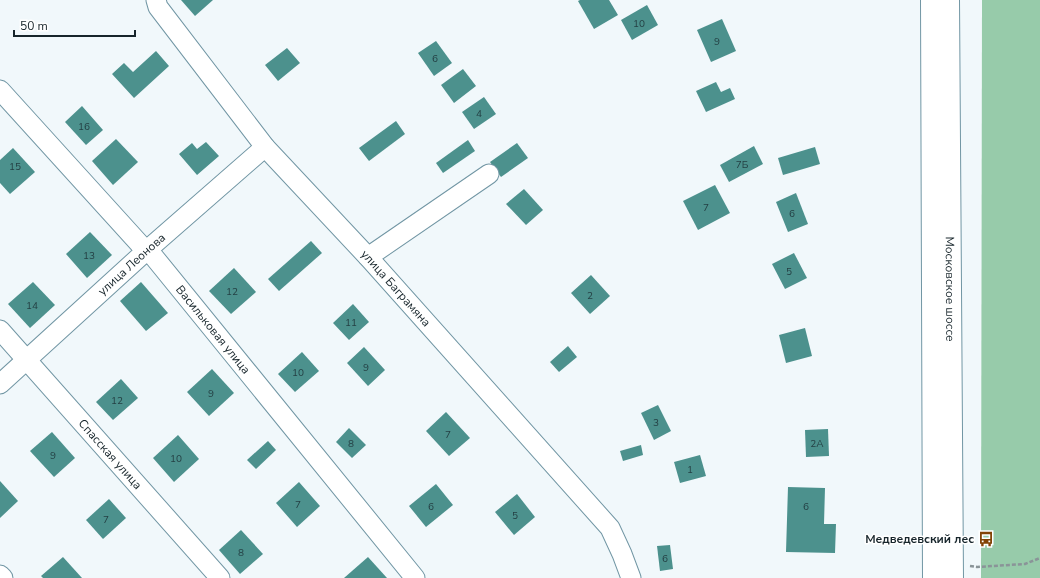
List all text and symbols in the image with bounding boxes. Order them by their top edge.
scale bar [14,12,135,38]
house number: 10 [633,17,645,31]
text: 50 m [20,18,48,34]
house number: 9 [714,35,720,49]
house number: 6 [432,52,438,66]
house number: 4 [476,107,482,121]
house number: 16 [78,120,90,134]
house number: 7Б [736,158,749,172]
house number: 15 [9,160,21,174]
house number: 7 [703,201,709,215]
house number: 6 [789,207,795,221]
street label: улица Леонова [95,230,169,299]
street label: Московское шоссе [942,236,958,342]
street label: улица Баграмяна [357,246,434,330]
house number: 13 [83,249,95,263]
house number: 5 [786,265,792,279]
street label: Васильковая улица [172,282,254,377]
house number: 12 [226,285,238,299]
house number: 2 [587,289,593,303]
house number: 14 [26,299,38,313]
house number: 11 [345,316,357,330]
house number: 9 [363,361,369,375]
house number: 10 [292,366,304,380]
house number: 9 [208,387,214,401]
house number: 12 [111,394,123,408]
street label: Спасская улица [75,416,146,493]
house number: 3 [653,416,659,430]
house number: 7 [445,428,451,442]
house number: 8 [348,437,354,451]
house number: 2А [810,437,824,451]
house number: 9 [50,449,56,463]
house number: 10 [170,452,182,466]
house number: 1 [687,463,693,477]
house number: 7 [295,498,301,512]
house number: 6 [428,500,434,514]
house number: 6 [803,500,809,514]
house number: 5 [512,509,518,523]
house number: 7 [103,513,109,527]
bus stop icon: Медведевский лес [977,530,995,548]
place label: Медведевский лес [865,531,974,547]
house number: 8 [238,546,244,560]
house number: 6 [662,552,668,566]

